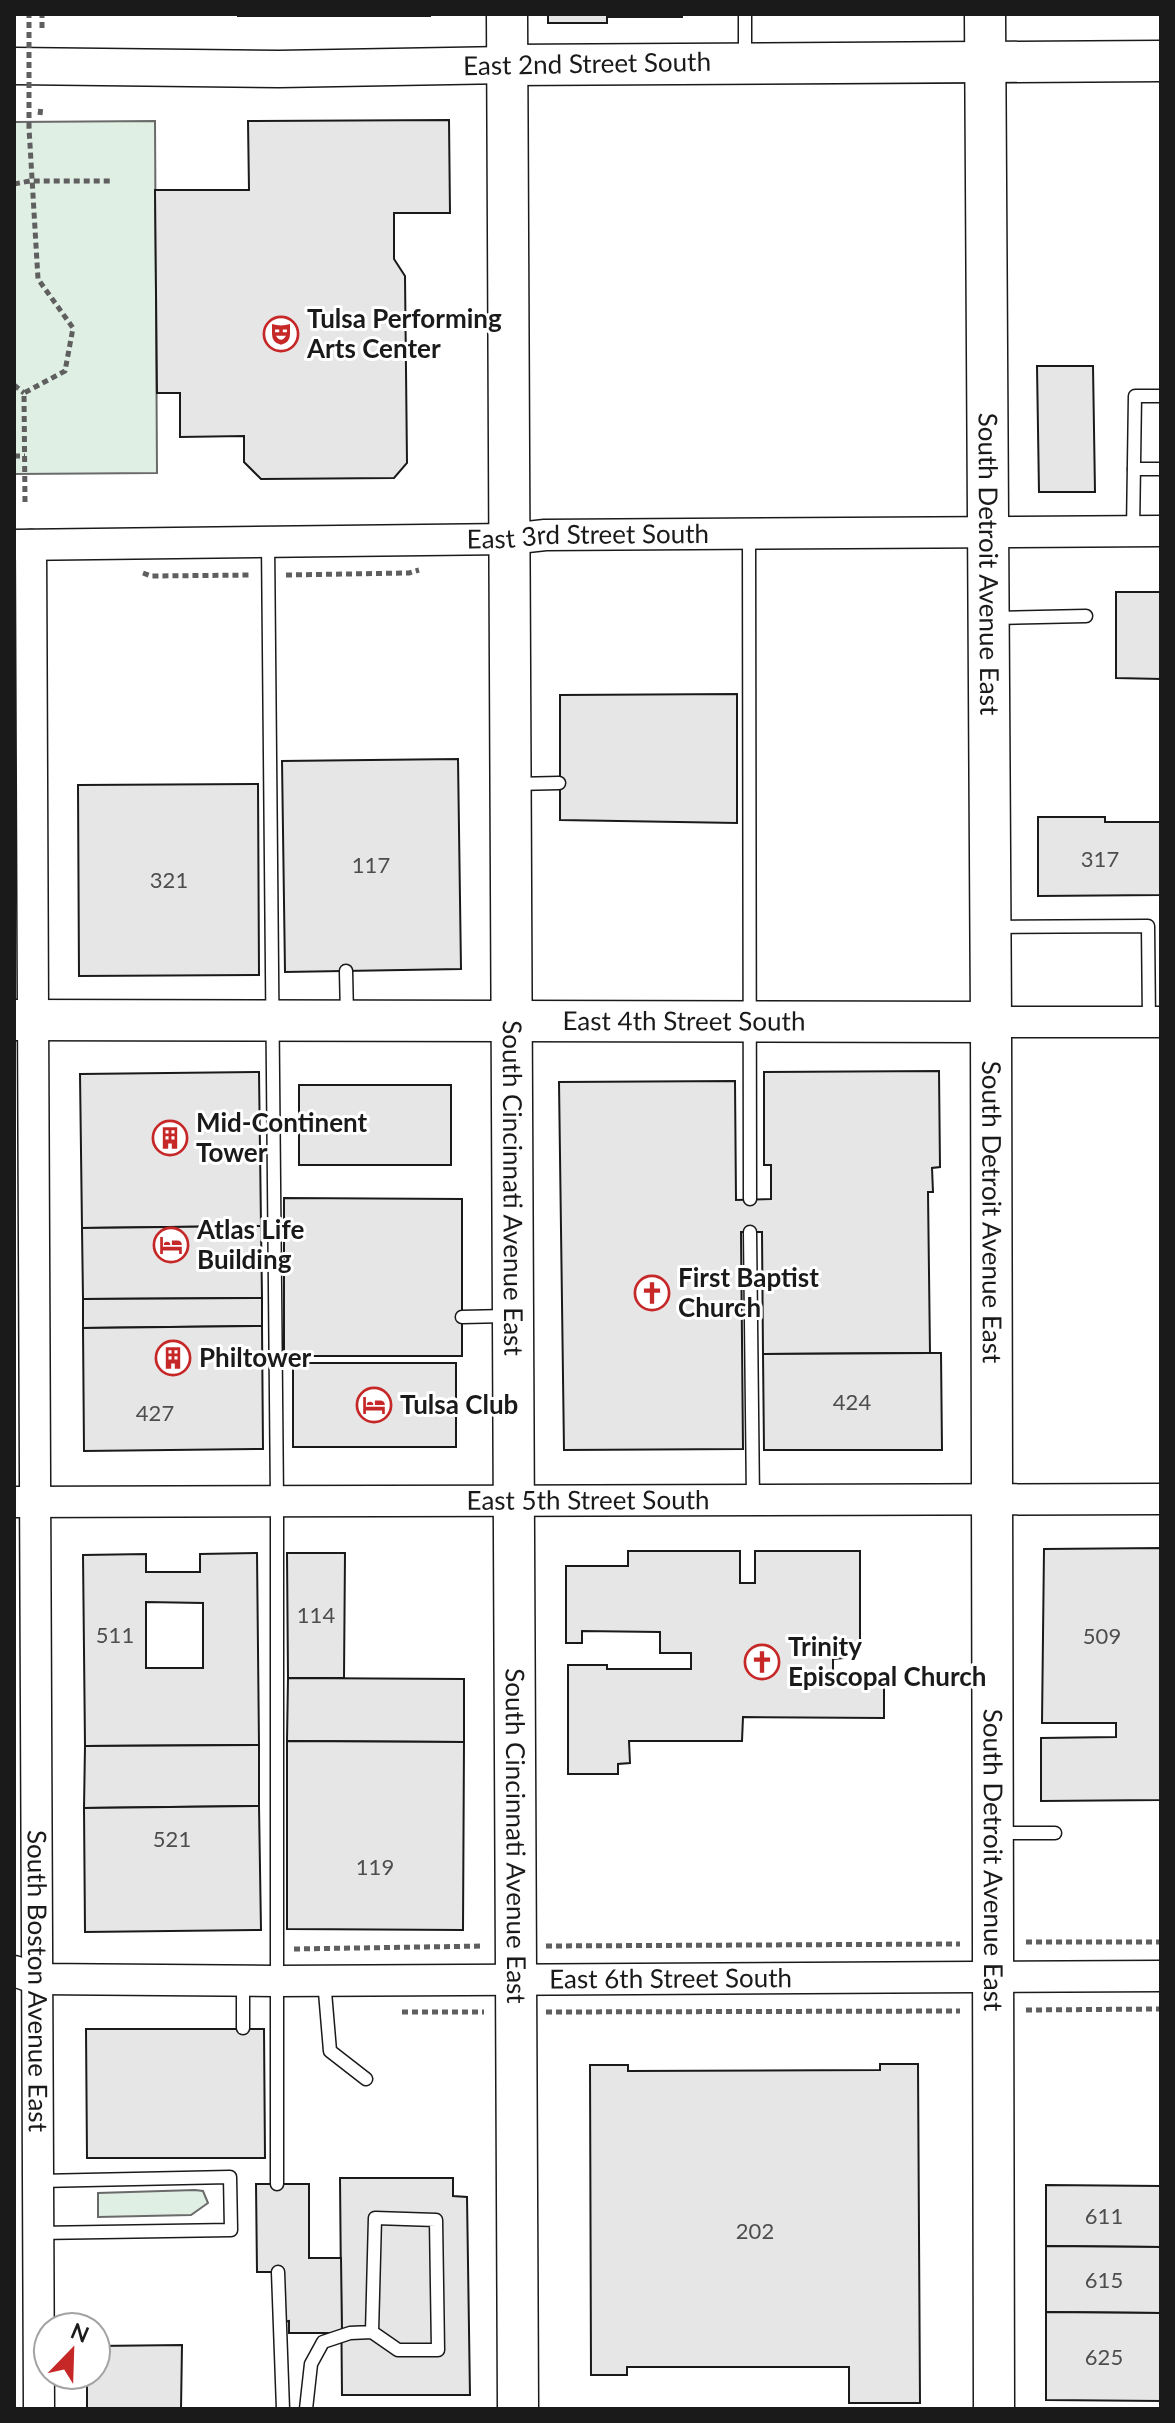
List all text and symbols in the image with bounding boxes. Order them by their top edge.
street label: East 2nd Street South [463,45,711,81]
place label: Tulsa Performing Arts Center [306,302,502,364]
theatre icon: Tulsa Performing Arts Center [262,315,300,353]
street label: South Detroit Avenue East [972,413,1006,716]
street label: East 3rd Street South [466,517,709,555]
house number: 317 [1081,845,1119,872]
house number: 117 [352,851,390,878]
house number: 321 [150,866,188,893]
street label: East 4th Street South [563,1004,805,1037]
street label: South Cincinnati Avenue East [497,1020,530,1356]
street label: South Detroit Avenue East [976,1061,1009,1364]
place label: Mid-Continent Tower [196,1106,368,1168]
building icon: Mid-Continent Tower [151,1119,189,1157]
place label: Atlas Life Building [196,1213,304,1275]
hotel icon: Atlas Life Building [152,1226,190,1264]
place label: First Baptist Church [678,1261,819,1323]
church icon: First Baptist Church [633,1274,671,1312]
building icon: Philtower [154,1339,192,1377]
place label: Philtower [199,1341,312,1373]
hotel icon: Tulsa Club [355,1386,393,1424]
place label: Tulsa Club [400,1388,518,1420]
house number: 424 [833,1388,871,1415]
house number: 427 [136,1399,174,1426]
street label: East 5th Street South [466,1483,709,1516]
house number: 114 [297,1601,335,1628]
house number: 511 [96,1621,134,1648]
house number: 509 [1083,1622,1121,1649]
place label: Trinity Episcopal Church [788,1630,986,1692]
church icon: Trinity Episcopal Church [743,1643,781,1681]
street label: South Cincinnati Avenue East [500,1668,533,2004]
street label: South Detroit Avenue East [977,1709,1010,2012]
house number: 521 [153,1825,191,1852]
street label: South Boston Avenue East [22,1830,55,2133]
house number: 119 [356,1853,394,1880]
street label: East 6th Street South [549,1961,792,1994]
house number: 611 [1085,2202,1123,2229]
house number: 202 [736,2217,774,2244]
house number: 615 [1085,2266,1123,2293]
north arrow [32,2311,112,2391]
text: N [67,2316,93,2348]
house number: 625 [1085,2343,1123,2370]

